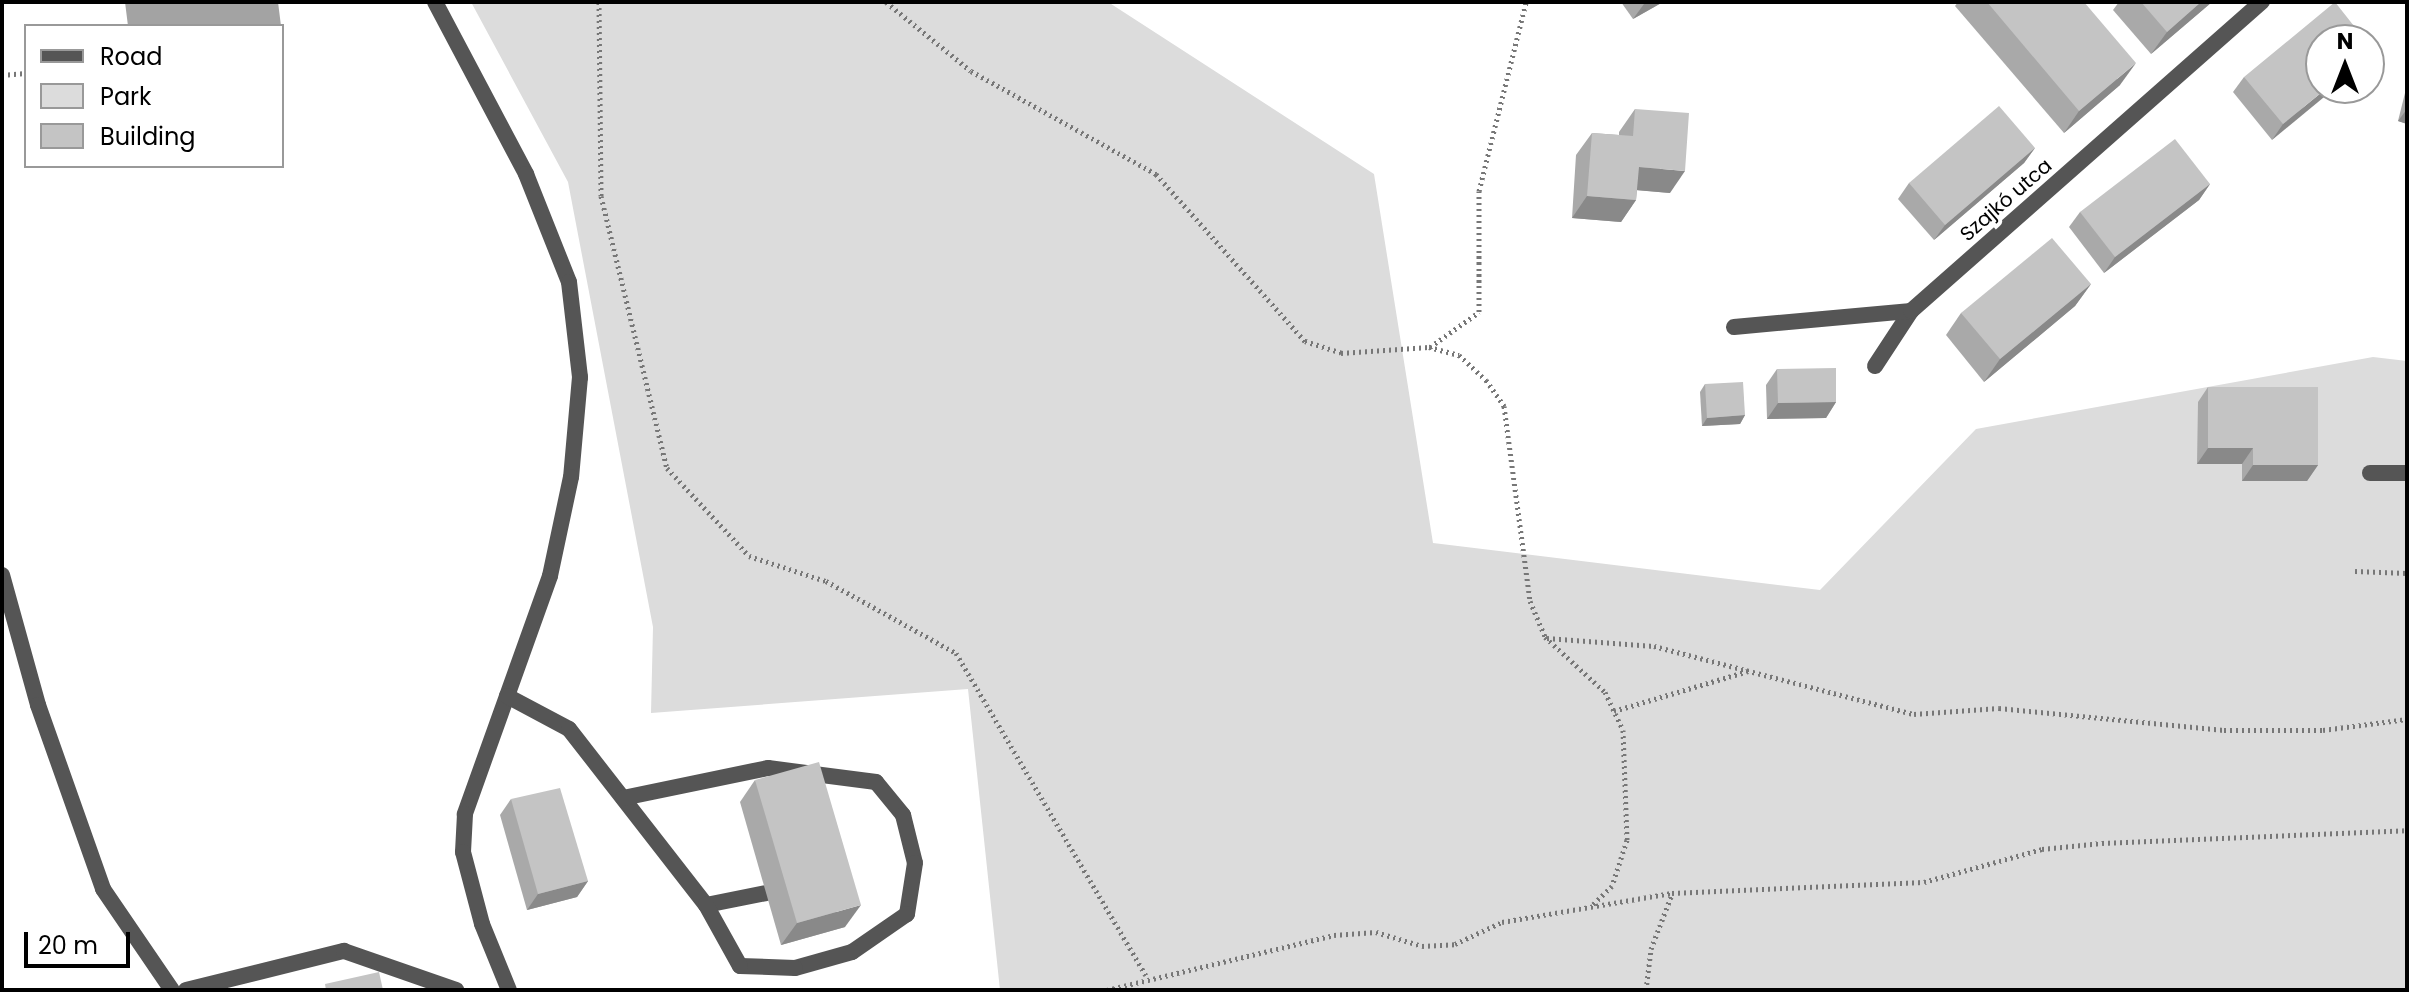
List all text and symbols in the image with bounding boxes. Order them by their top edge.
legend [24,24,284,168]
north arrow [2305,24,2385,104]
text: N [2337,26,2353,57]
text: Road [100,40,162,73]
text: Park [100,80,151,113]
text: Building [100,120,196,153]
street label: Szajkó utca [1955,154,2057,246]
scale bar [28,916,134,966]
text: 20 m [38,929,98,962]

